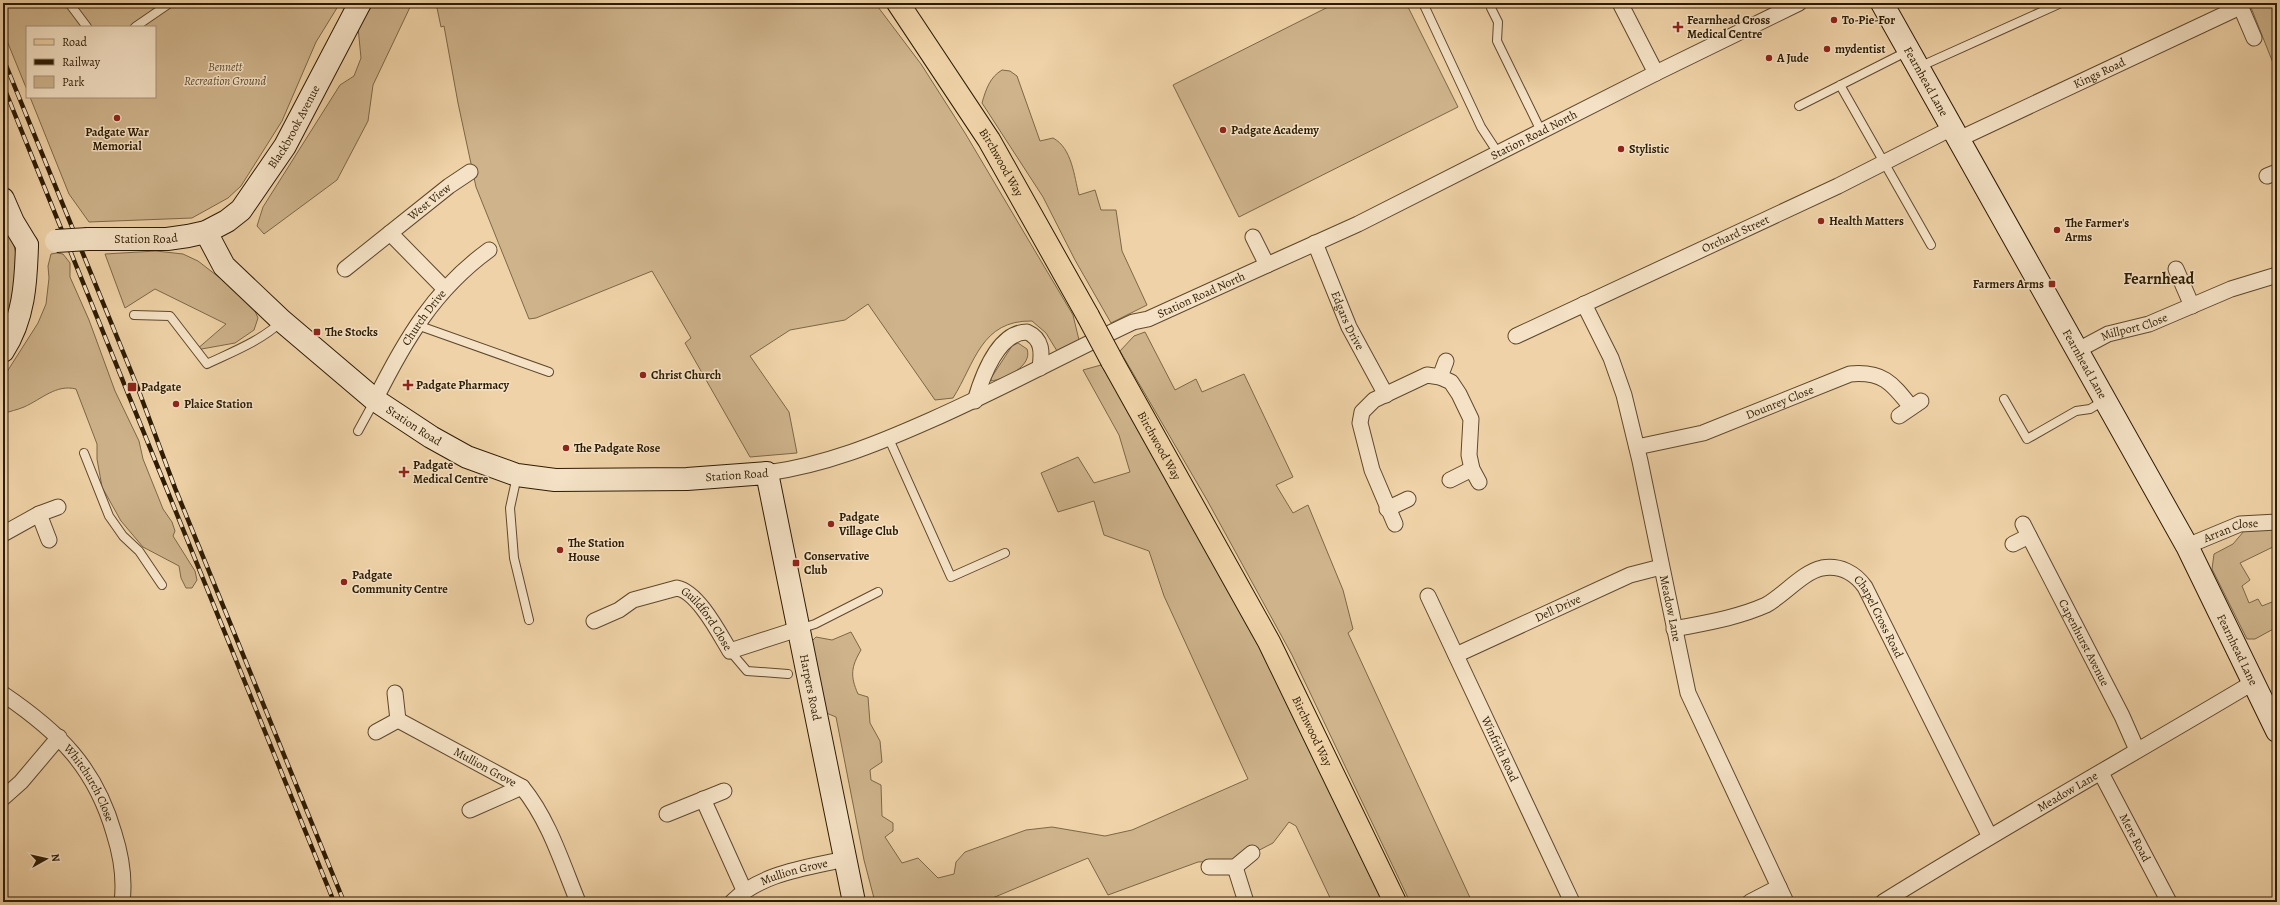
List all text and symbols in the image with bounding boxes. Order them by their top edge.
place label: Fearnhead Cross Medical Centre [1687,12,1770,42]
place label: To-Pie-For [1842,12,1895,28]
marker: To-Pie-For [1829,15,1839,25]
marker: Fearnhead Cross Medical Centre [1672,21,1684,33]
legend [26,26,156,98]
text: Road [62,34,88,50]
place label: mydentist [1835,41,1885,57]
marker: mydentist [1822,44,1832,54]
street label: Fearnhead Lane [1900,44,1952,119]
place label: A Jude [1776,50,1809,66]
marker: A Jude [1764,53,1774,63]
text: Railway [62,54,101,70]
street label: Kings Road [2071,54,2128,92]
park label: Bennett Recreation Ground [184,59,267,89]
text: Park [62,74,85,90]
street label: Blackbrook Avenue [264,82,324,172]
street label: Station Road North [1488,106,1580,163]
marker: Padgate War Memorial [112,113,122,123]
place label: Padgate Academy [1231,122,1319,138]
place label: Padgate War Memorial [85,124,149,154]
street label: Birchwood Way [975,125,1027,200]
marker: Padgate Academy [1218,125,1228,135]
place label: Stylistic [1629,141,1669,157]
marker: Stylistic [1616,144,1626,154]
street label: West View [404,179,455,224]
street label: Orchard Street [1699,211,1772,256]
place label: Health Matters [1829,213,1904,229]
place label: The Farmer's Arms [2064,215,2129,245]
marker: Health Matters [1816,216,1826,226]
marker: The Farmer's Arms [2052,225,2062,235]
street label: Station Road [114,229,179,247]
street label: Station Road North [1154,268,1248,322]
district label: Fearnhead [2124,268,2195,290]
place label: Farmers Arms [1973,276,2044,292]
marker: Farmers Arms [2047,279,2057,289]
street label: Church Drive [398,286,449,349]
street label: Edgars Drive [1327,288,1368,353]
street label: Millport Close [2098,309,2170,345]
place label: The Stocks [325,324,378,340]
street label: Fearnhead Lane [2059,326,2111,402]
marker: The Stocks [312,327,322,337]
place label: Christ Church [651,367,722,383]
marker: Christ Church [638,370,648,380]
place label: Padgate Pharmacy [416,377,509,393]
place label: Padgate [141,379,182,395]
marker: Padgate Pharmacy [403,380,413,390]
marker: Padgate [126,381,138,393]
street label: Dounrey Close [1743,381,1816,423]
place label: Plaice Station [184,396,253,412]
marker: Plaice Station [171,399,181,409]
street label: Station Road [383,402,445,450]
street label: Birchwood Way [1134,408,1185,483]
place label: The Padgate Rose [574,440,661,456]
marker: The Padgate Rose [561,443,571,453]
place label: Padgate Medical Centre [413,457,489,487]
street label: Station Road [705,465,770,485]
marker: Padgate Medical Centre [398,466,410,478]
place label: Padgate Village Club [838,509,899,539]
street label: Arran Close [2200,515,2259,547]
marker: Padgate Village Club [826,519,836,529]
place label: The Station House [568,535,625,565]
marker: The Station House [555,545,565,555]
place label: Conservative Club [804,548,870,578]
marker: Conservative Club [791,558,801,568]
place label: Padgate Community Centre [352,567,448,597]
street label: Chapel Cross Road [1851,571,1907,661]
street label: Meadow Lane [1656,574,1685,643]
marker: Padgate Community Centre [339,577,349,587]
street label: Guildford Close [678,583,736,654]
street label: Dell Drive [1532,591,1583,626]
street label: Capenhurst Avenue [2055,596,2113,689]
street label: Fearnhead Lane [2213,611,2262,688]
street label: Harpers Road [796,653,825,722]
street label: Birchwood Way [1288,693,1336,770]
street label: Winfrith Road [1477,713,1522,785]
street label: Whitchurch Close [60,740,118,824]
street label: Mullion Grove [451,744,519,791]
street label: Meadow Lane [2034,767,2101,815]
street label: Mere Road [2116,811,2155,865]
north arrow [26,839,66,879]
text: N [47,853,63,863]
street label: Mullion Grove [758,855,829,889]

